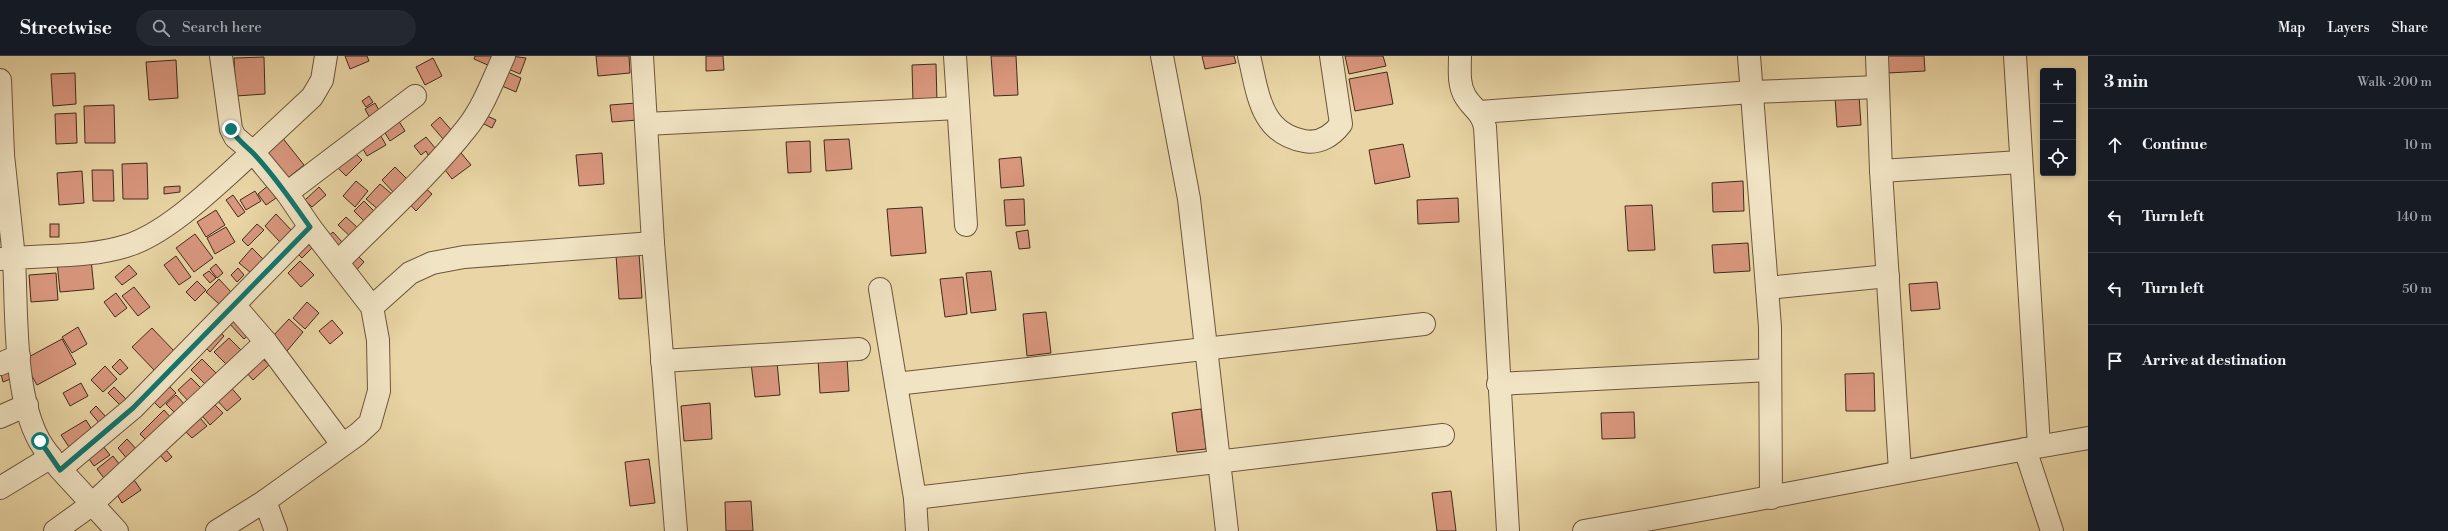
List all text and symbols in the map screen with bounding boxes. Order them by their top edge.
search box [136,10,416,46]
text: Streetwise [20,16,112,40]
icon: search [150,17,172,39]
text: Search here [182,18,262,37]
text: Map [2278,19,2305,37]
text: Layers [2327,19,2370,37]
text: Share [2392,19,2428,37]
map controls [2040,68,2076,176]
button: + [2040,68,2076,104]
text: 3 min [2104,71,2148,93]
text: Walk · 200 m [2358,74,2432,90]
button: − [2040,104,2076,140]
route end [222,120,240,138]
icon: ahead [2104,134,2126,156]
text: Continue [2142,135,2207,154]
text: 10 m [2404,137,2432,153]
button: locate [2040,140,2076,176]
icon: left [2104,206,2126,228]
text: Turn left [2142,207,2204,226]
text: 140 m [2396,209,2432,225]
icon: left [2104,278,2126,300]
text: Turn left [2142,279,2204,298]
text: 50 m [2402,281,2432,297]
icon: arrive [2104,350,2126,372]
text: Arrive at destination [2142,351,2286,370]
route start [31,432,49,450]

